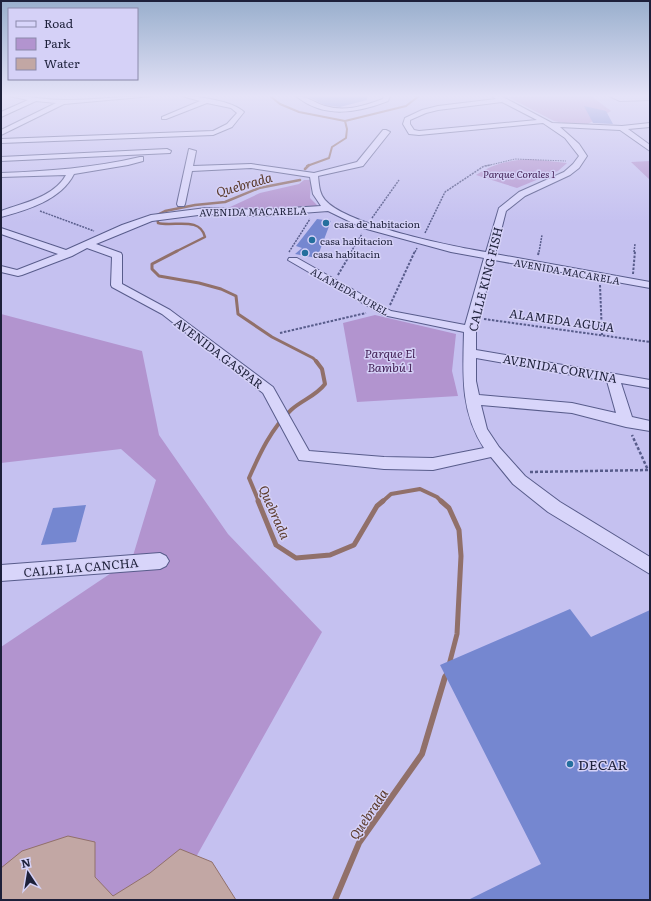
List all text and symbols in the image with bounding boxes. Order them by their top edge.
legend [8,8,138,80]
text: Road [44,14,74,32]
text: Park [44,34,71,52]
text: Water [44,54,80,72]
park label: Parque Corales 1 [483,166,555,181]
water label: Quebrada [214,167,275,201]
street label: AVENIDA MACARELA [199,203,308,219]
place label: casa de habitacion [334,216,421,231]
marker: casa de habitacion [321,218,331,228]
street label: CALLE KING FISH [463,225,507,333]
place label: casa habitacion [320,233,393,248]
marker: casa habitacion [307,235,317,245]
place label: casa habitacin [313,246,381,261]
marker: casa habitacin [300,248,310,258]
street label: AVENIDA MACARELA [513,254,622,288]
street label: ALAMEDA JUREL [308,263,392,319]
street label: ALAMEDA AGUJA [508,304,616,336]
street label: AVENIDA GASPAR [171,313,268,393]
park label: Parque El Bambú 1 [365,344,416,376]
street label: AVENIDA CORVINA [501,349,619,387]
water label: Quebrada [255,482,296,543]
street label: CALLE LA CANCHA [23,553,139,581]
place label: DECAR [578,754,628,774]
marker: DECAR [565,759,575,769]
water label: Quebrada [344,784,392,843]
north arrow [8,853,48,893]
text: N [20,853,32,871]

